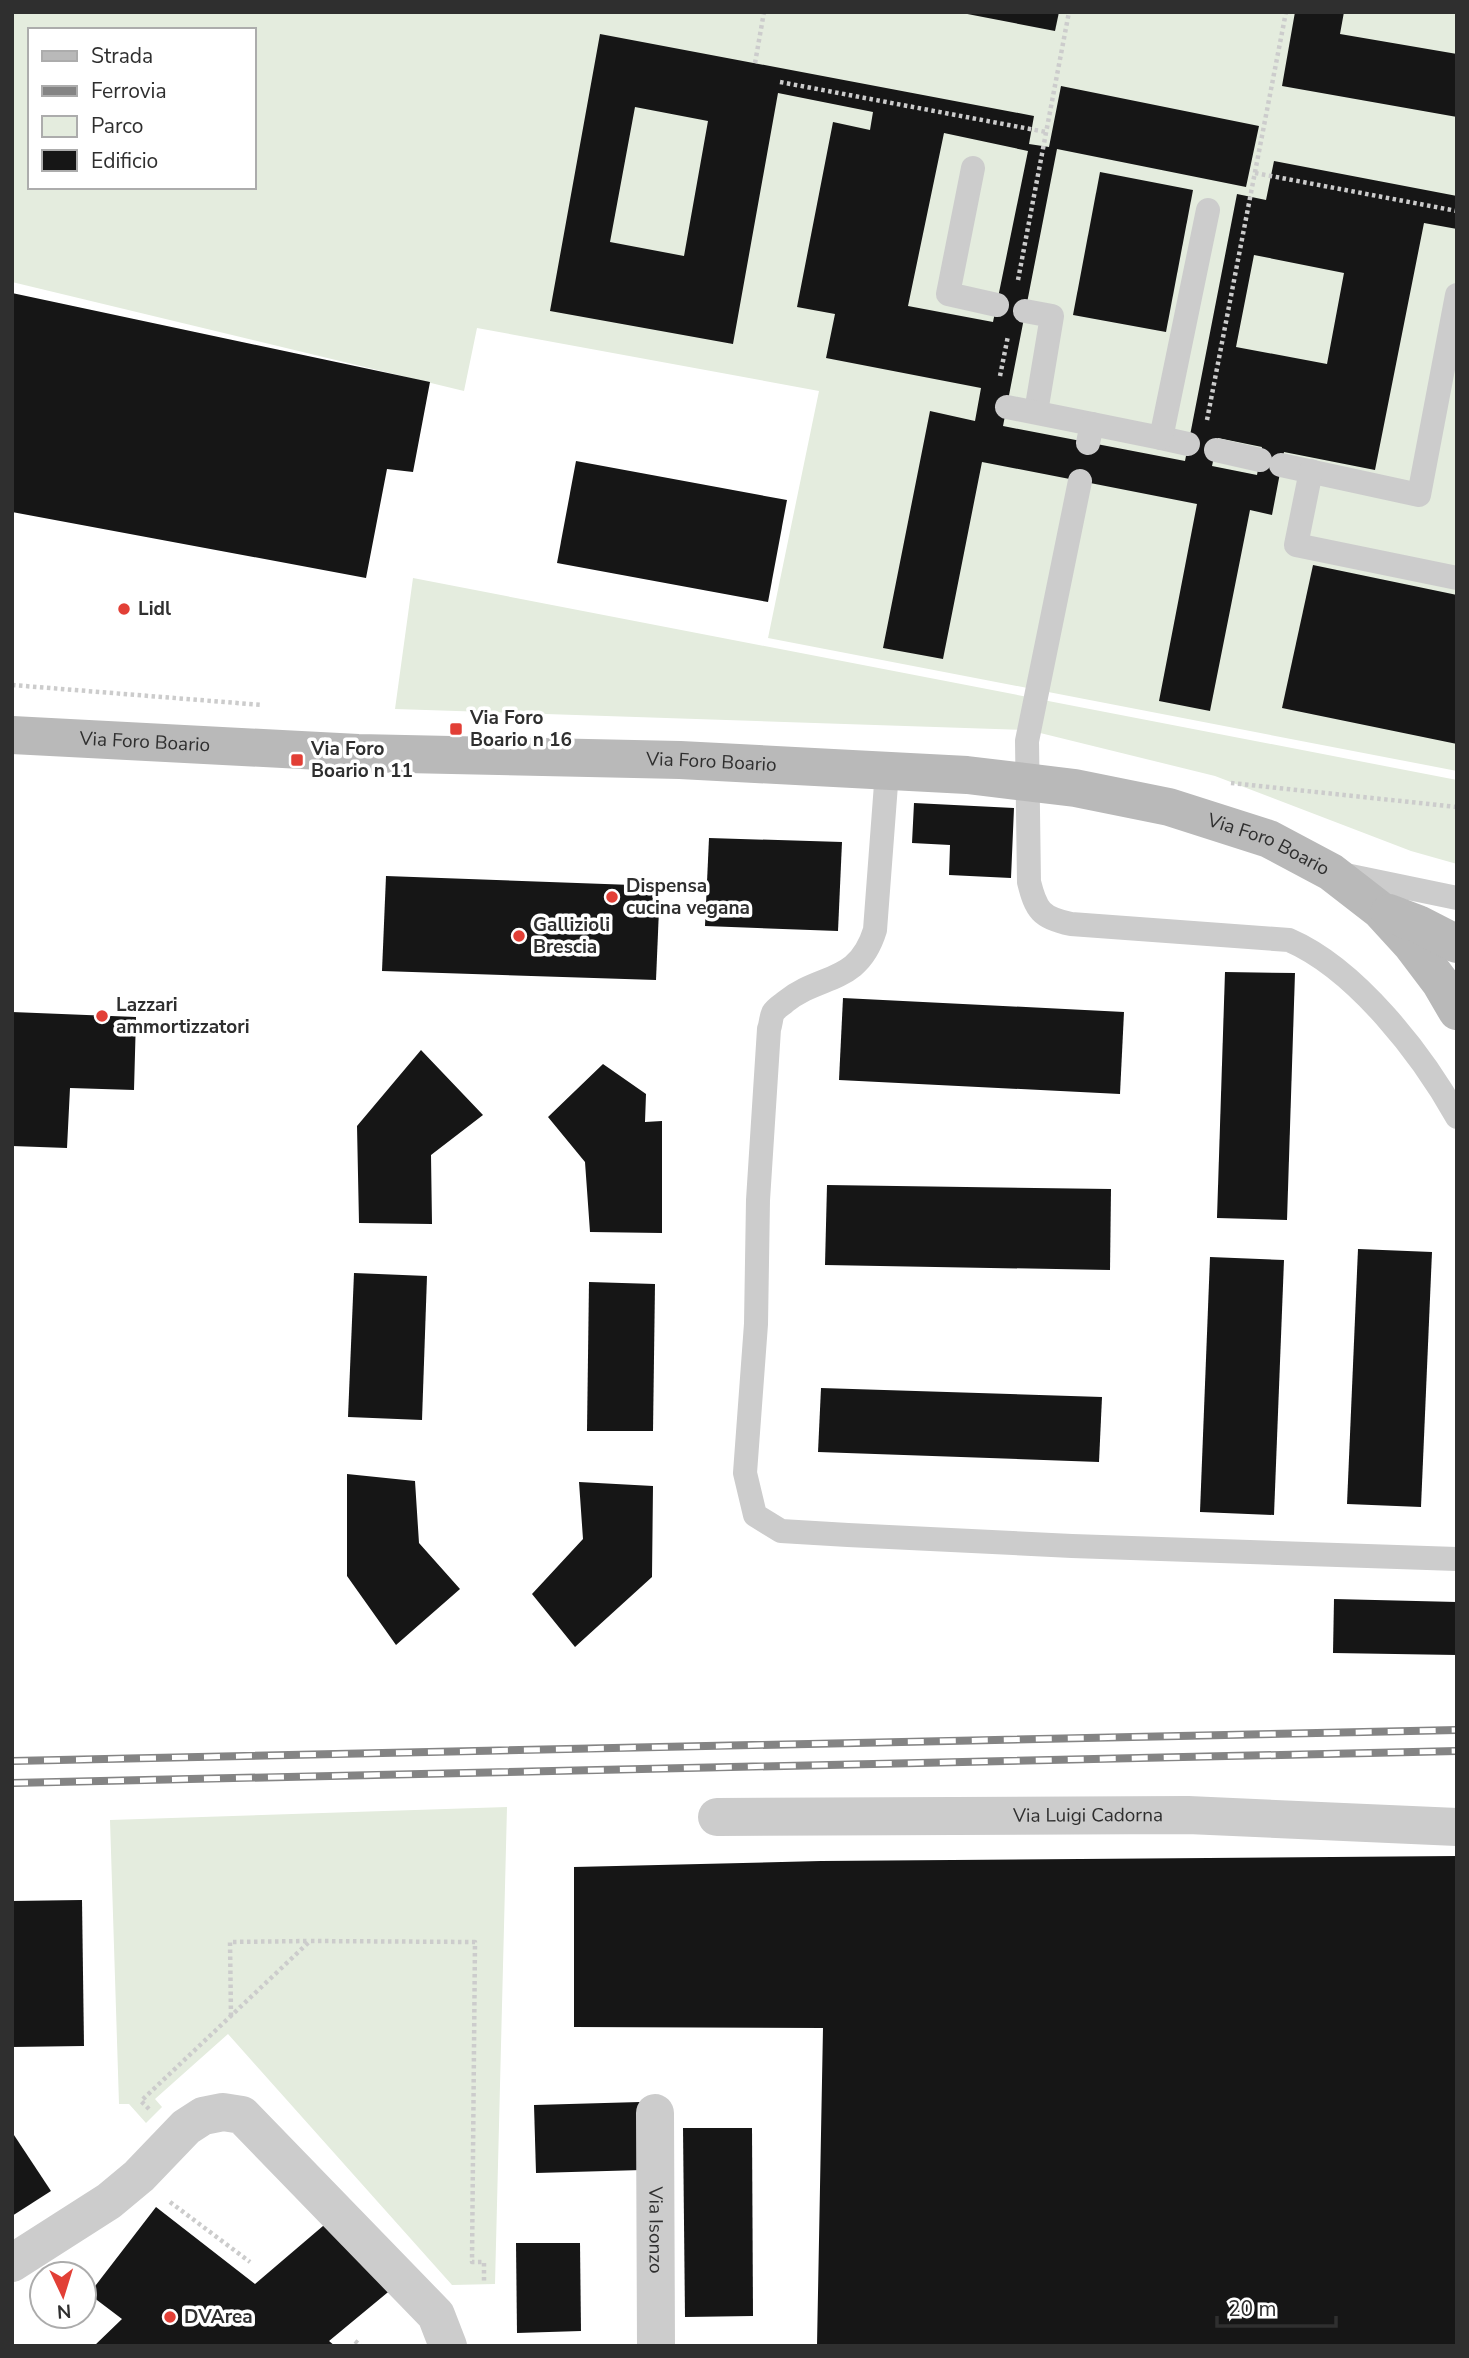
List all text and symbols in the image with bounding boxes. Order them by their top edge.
legend [28,28,256,189]
text: Strada [91,42,153,70]
text: Ferrovia [91,77,167,105]
text: Parco [91,112,144,140]
text: Edificio [91,147,158,175]
place label: Lidl [138,596,171,622]
marker: Lidl [116,601,132,617]
place label: Via Foro Boario n 16 [469,705,572,753]
marker: Via Foro Boario n 16 [448,721,464,737]
street label: Via Foro Boario [78,725,211,758]
place label: Via Foro Boario n 11 [310,736,413,784]
street label: Via Foro Boario [645,746,777,778]
marker: Via Foro Boario n 11 [289,752,305,768]
street label: Via Foro Boario [1203,807,1334,882]
place label: Dispensa cucina vegana [626,873,750,921]
marker: Dispensa cucina vegana [604,889,620,905]
place label: Gallizioli Brescia [533,912,610,960]
marker: Gallizioli Brescia [511,928,527,944]
place label: Lazzari ammortizzatori [116,992,250,1040]
marker: Lazzari ammortizzatori [94,1008,110,1024]
street label: Via Luigi Cadorna [1012,1802,1163,1829]
street label: Via Isonzo [642,2185,669,2274]
north arrow [28,2260,98,2330]
scale bar [1217,2284,1336,2328]
text: 20 m [1228,2295,1277,2323]
text: N [56,2297,72,2324]
place label: DVArea [184,2304,253,2330]
marker: DVArea [162,2309,178,2325]

